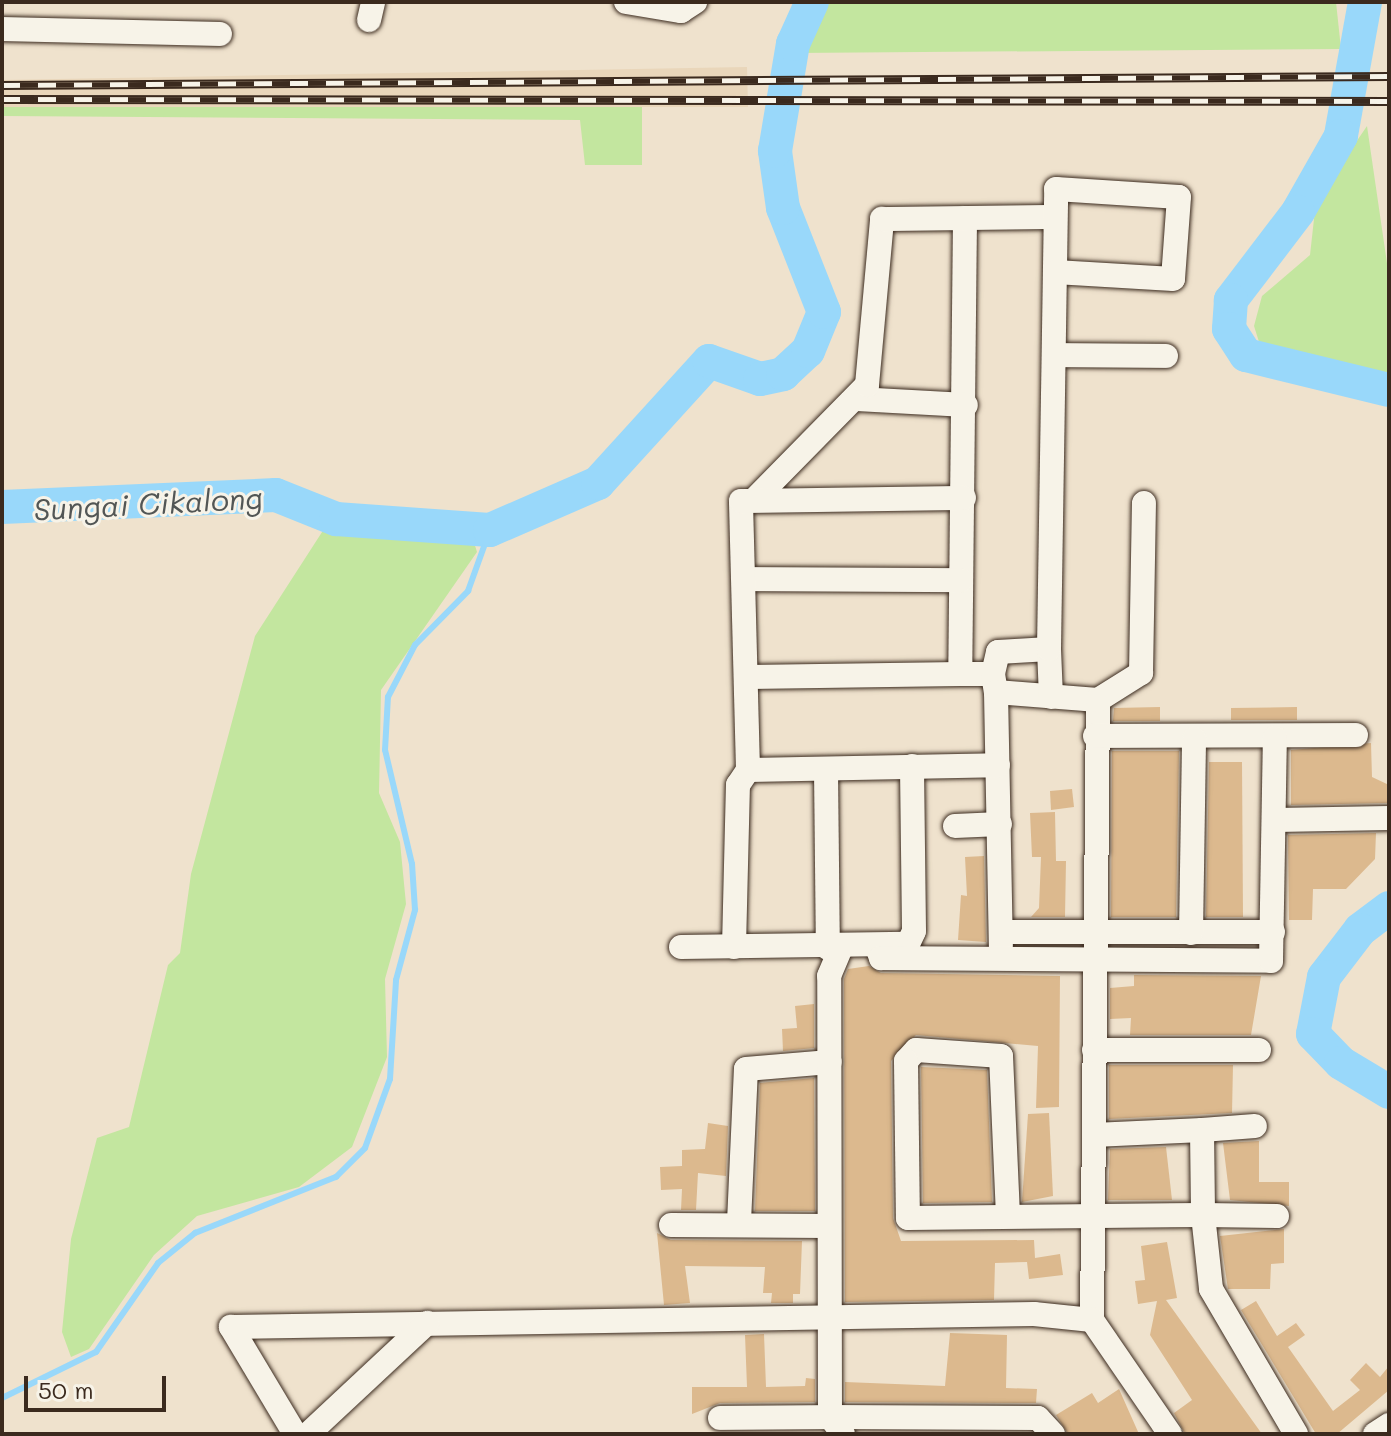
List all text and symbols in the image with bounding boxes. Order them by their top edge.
water label: Sungai Cikalong [33,479,263,527]
scale bar [28,1360,170,1410]
text: 50 m [38,1374,94,1405]

